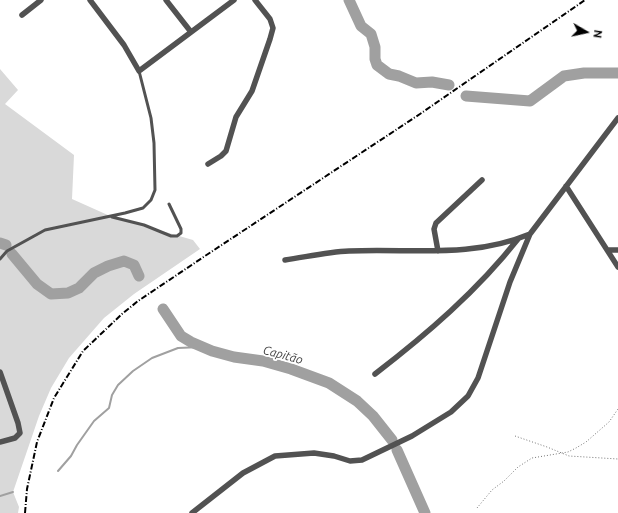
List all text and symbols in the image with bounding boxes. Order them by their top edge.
north arrow [566,12,606,52]
text: N [591,29,604,39]
water label: Capitão [261,343,305,367]

